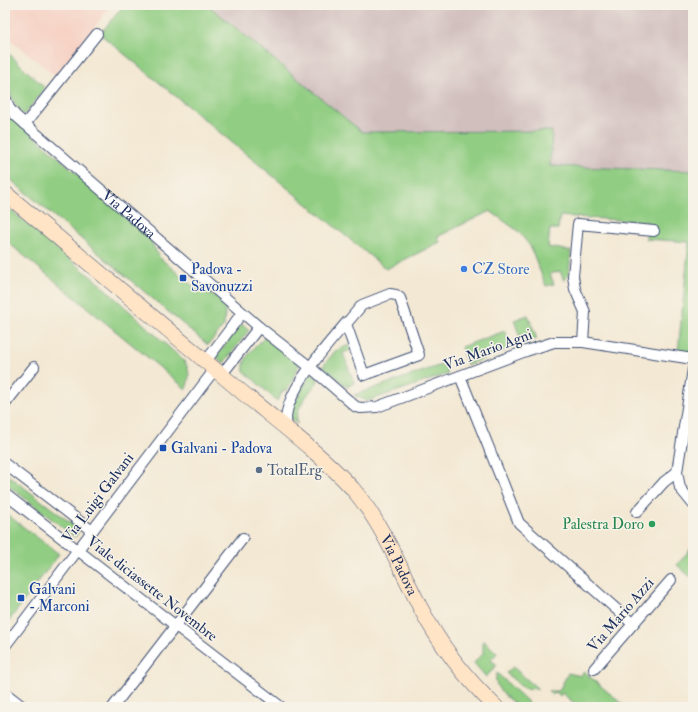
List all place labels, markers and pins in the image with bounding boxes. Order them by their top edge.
place label: Padova - Savonuzzi [191,260,253,296]
place label: CZ Store [472,260,530,279]
marker: CZ Store [459,264,469,274]
marker: Padova - Savonuzzi [178,273,188,283]
place label: Galvani - Padova [171,439,273,458]
marker: Galvani - Padova [158,443,168,453]
place label: TotalErg [267,461,323,480]
marker: TotalErg [254,465,264,475]
place label: Palestra Doro [562,515,644,534]
marker: Palestra Doro [647,519,657,529]
place label: Galvani - Marconi [29,580,90,616]
marker: Galvani - Marconi [16,593,26,603]

